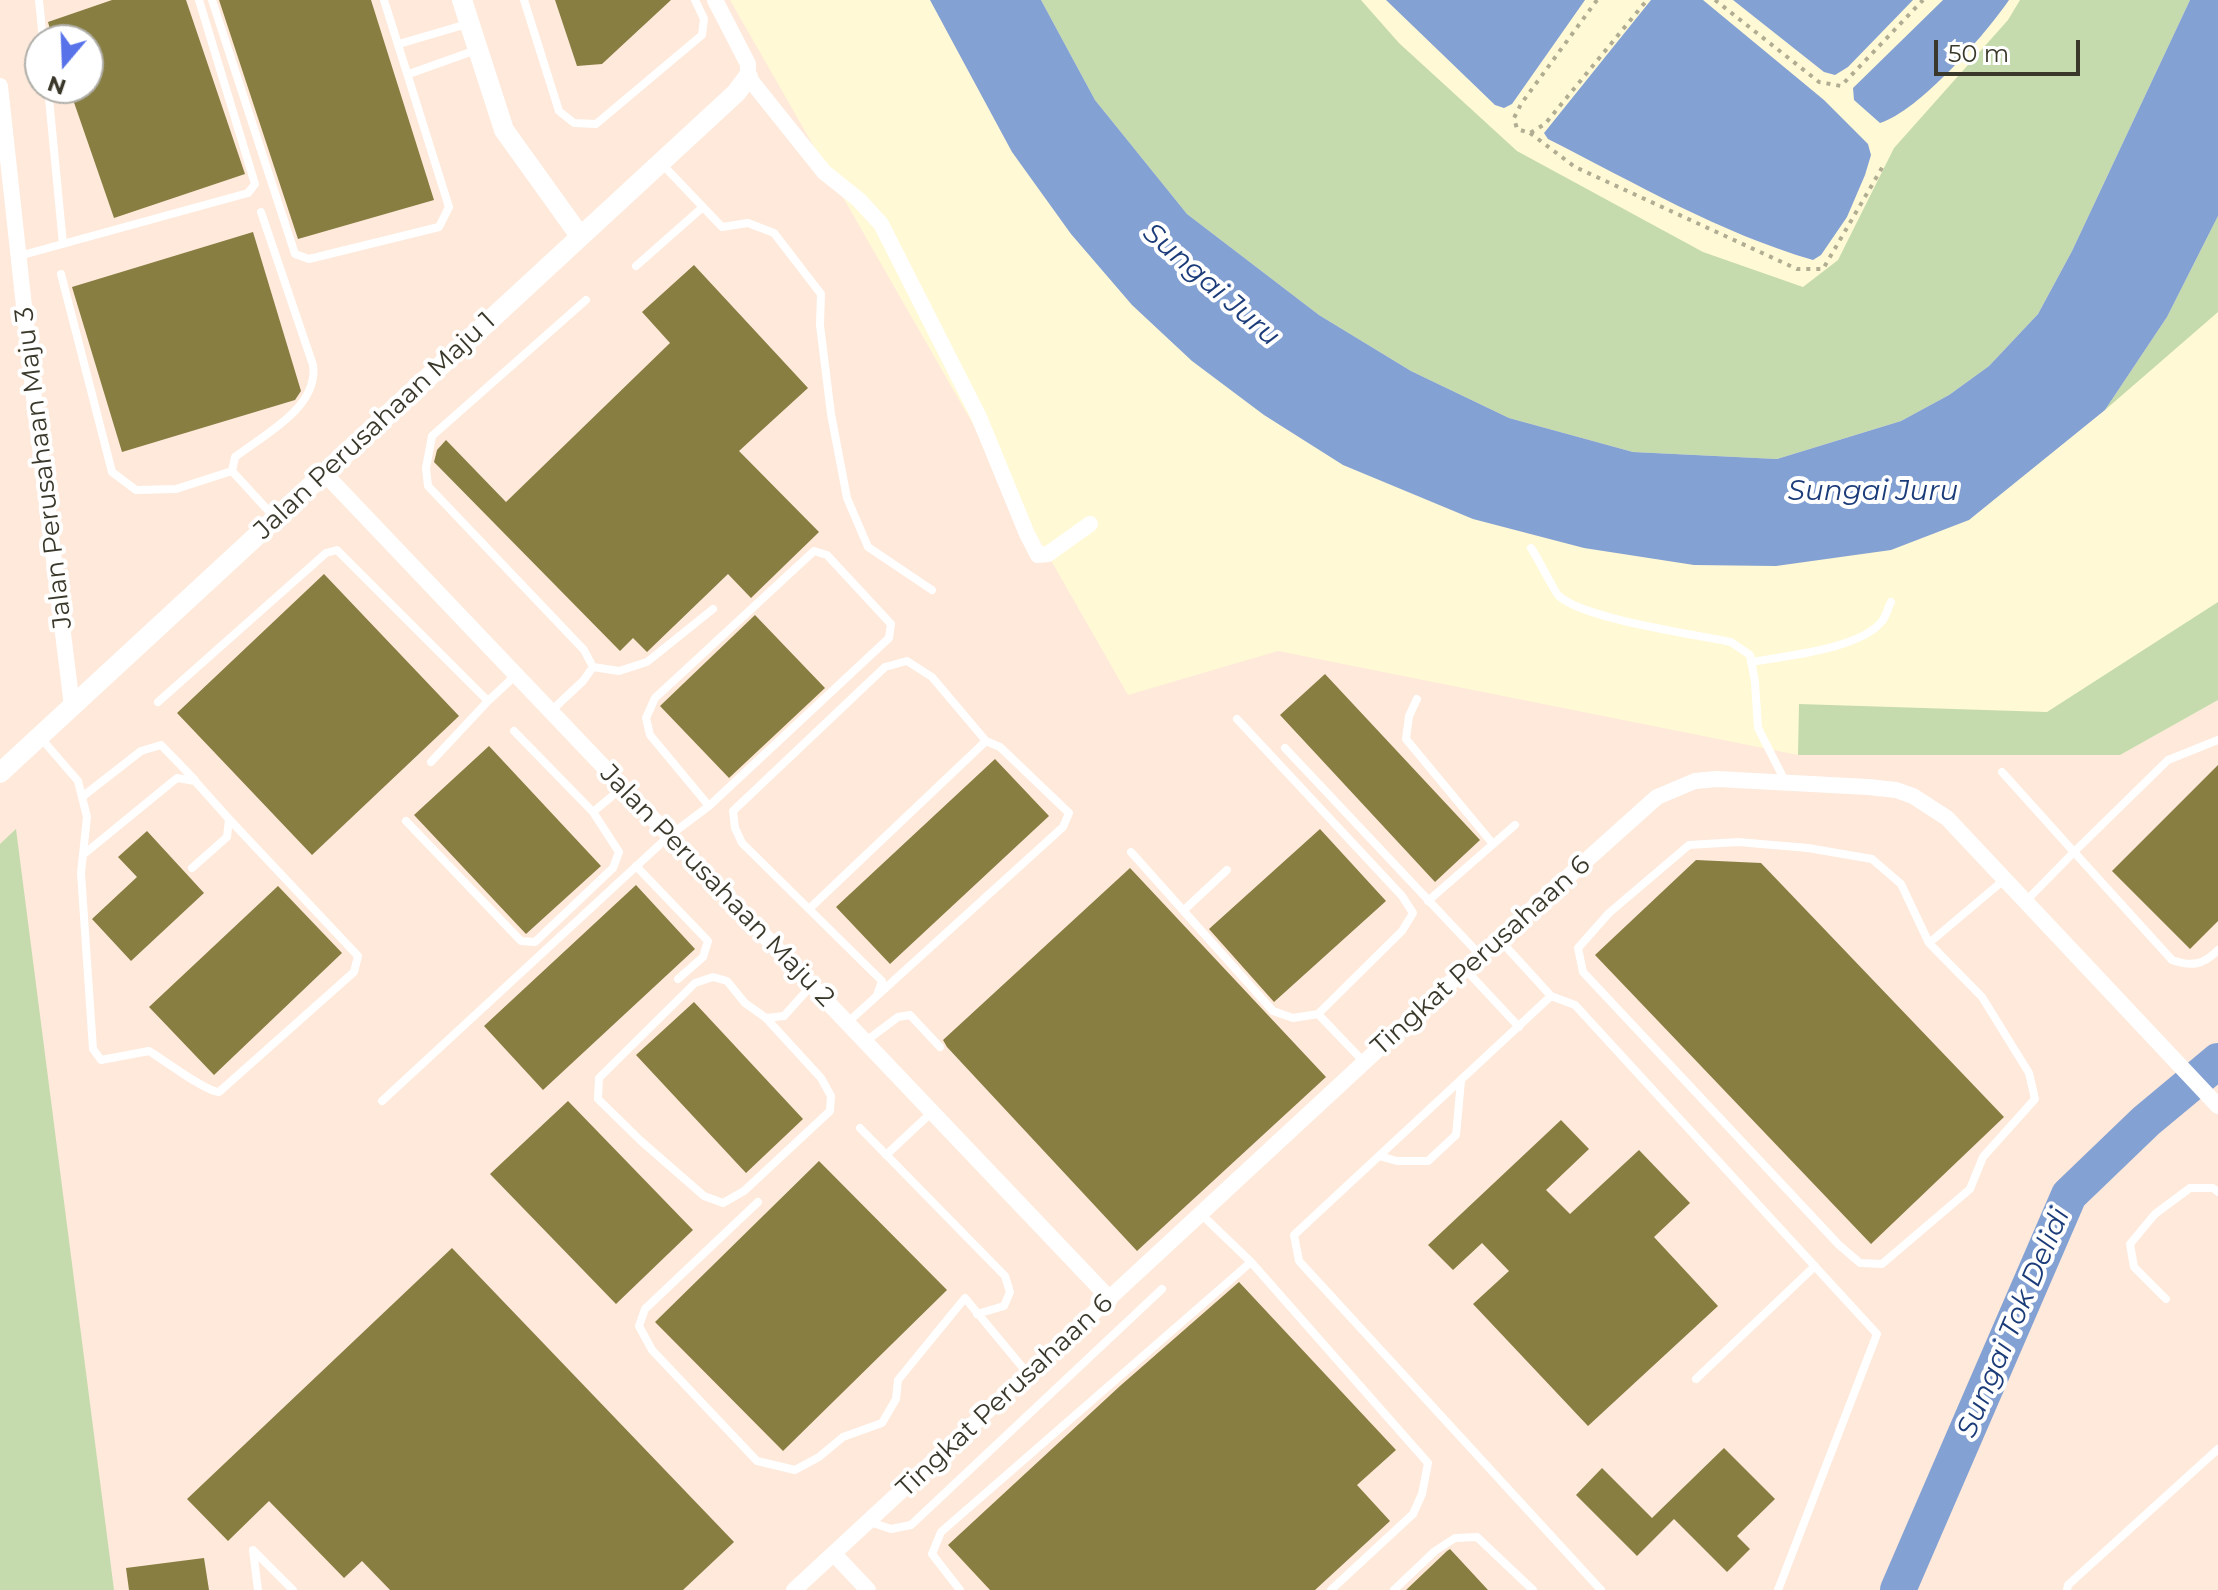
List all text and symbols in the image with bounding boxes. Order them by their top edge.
north arrow [24,24,104,104]
scale bar [1938,24,2084,74]
text: 50 m [1948,39,2009,68]
text: N [44,70,69,101]
water label: Sungai Juru [1136,216,1286,354]
street label: Jalan Perusahaan Maju 3 [9,305,79,631]
street label: Jalan Perusahaan Maju 1 [248,306,502,546]
water label: Sungai Juru [1788,475,1958,509]
street label: Jalan Perusahaan Maju 2 [593,759,841,1013]
street label: Tingkat Perusahaan 6 [1365,849,1597,1063]
water label: Sungai Tok Delidi [1951,1203,2077,1443]
street label: Tingkat Perusahaan 6 [891,1288,1119,1504]

